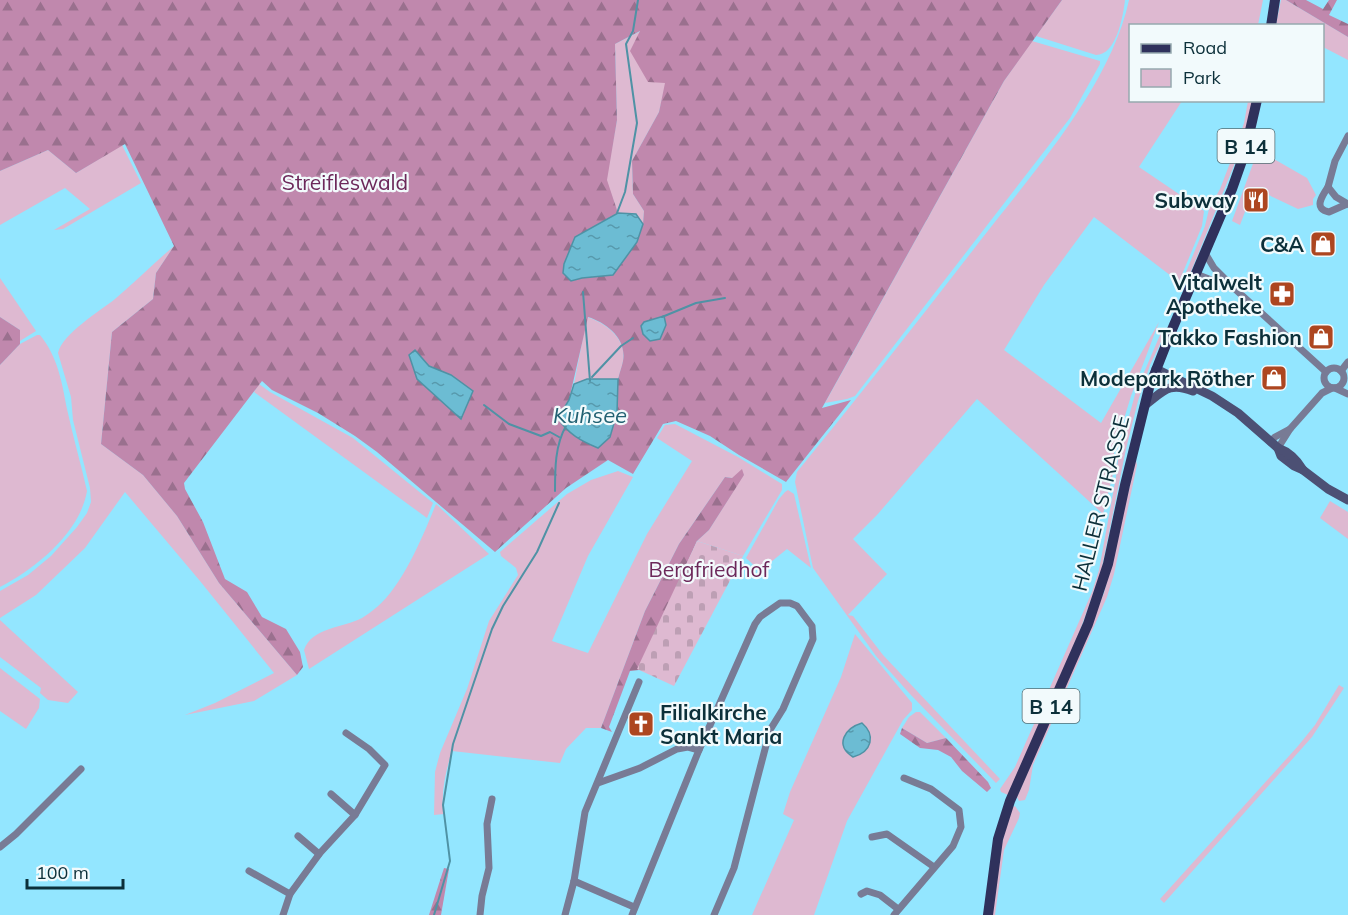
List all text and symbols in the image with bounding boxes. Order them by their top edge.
legend [1129,24,1324,102]
text: Road [1183,36,1227,59]
text: Park [1183,66,1222,89]
road number: B 14 [1218,129,1274,163]
park label: Streifleswald [282,169,408,195]
restaurant icon: Subway [1241,185,1271,215]
place label: Subway [1154,187,1237,213]
shop icon: C&A [1308,229,1338,259]
place label: C&A [1260,231,1304,257]
place label: Vitalwelt Apotheke [1166,269,1262,319]
pharmacy icon: Vitalwelt Apotheke [1267,279,1297,309]
shop icon: Takko Fashion [1306,322,1336,352]
place label: Takko Fashion [1158,324,1302,350]
shop icon: Modepark Röther [1259,363,1289,393]
place label: Modepark Röther [1080,365,1255,391]
water label: Kuhsee [553,401,627,429]
street label: HALLER STRASSE [1066,412,1134,594]
park label: Bergfriedhof [649,556,770,582]
road number: B 14 [1022,689,1080,723]
place label: Filialkirche Sankt Maria [660,699,782,749]
church icon: Filialkirche Sankt Maria [626,709,656,739]
scale bar [27,852,123,890]
text: 100 m [36,861,89,884]

